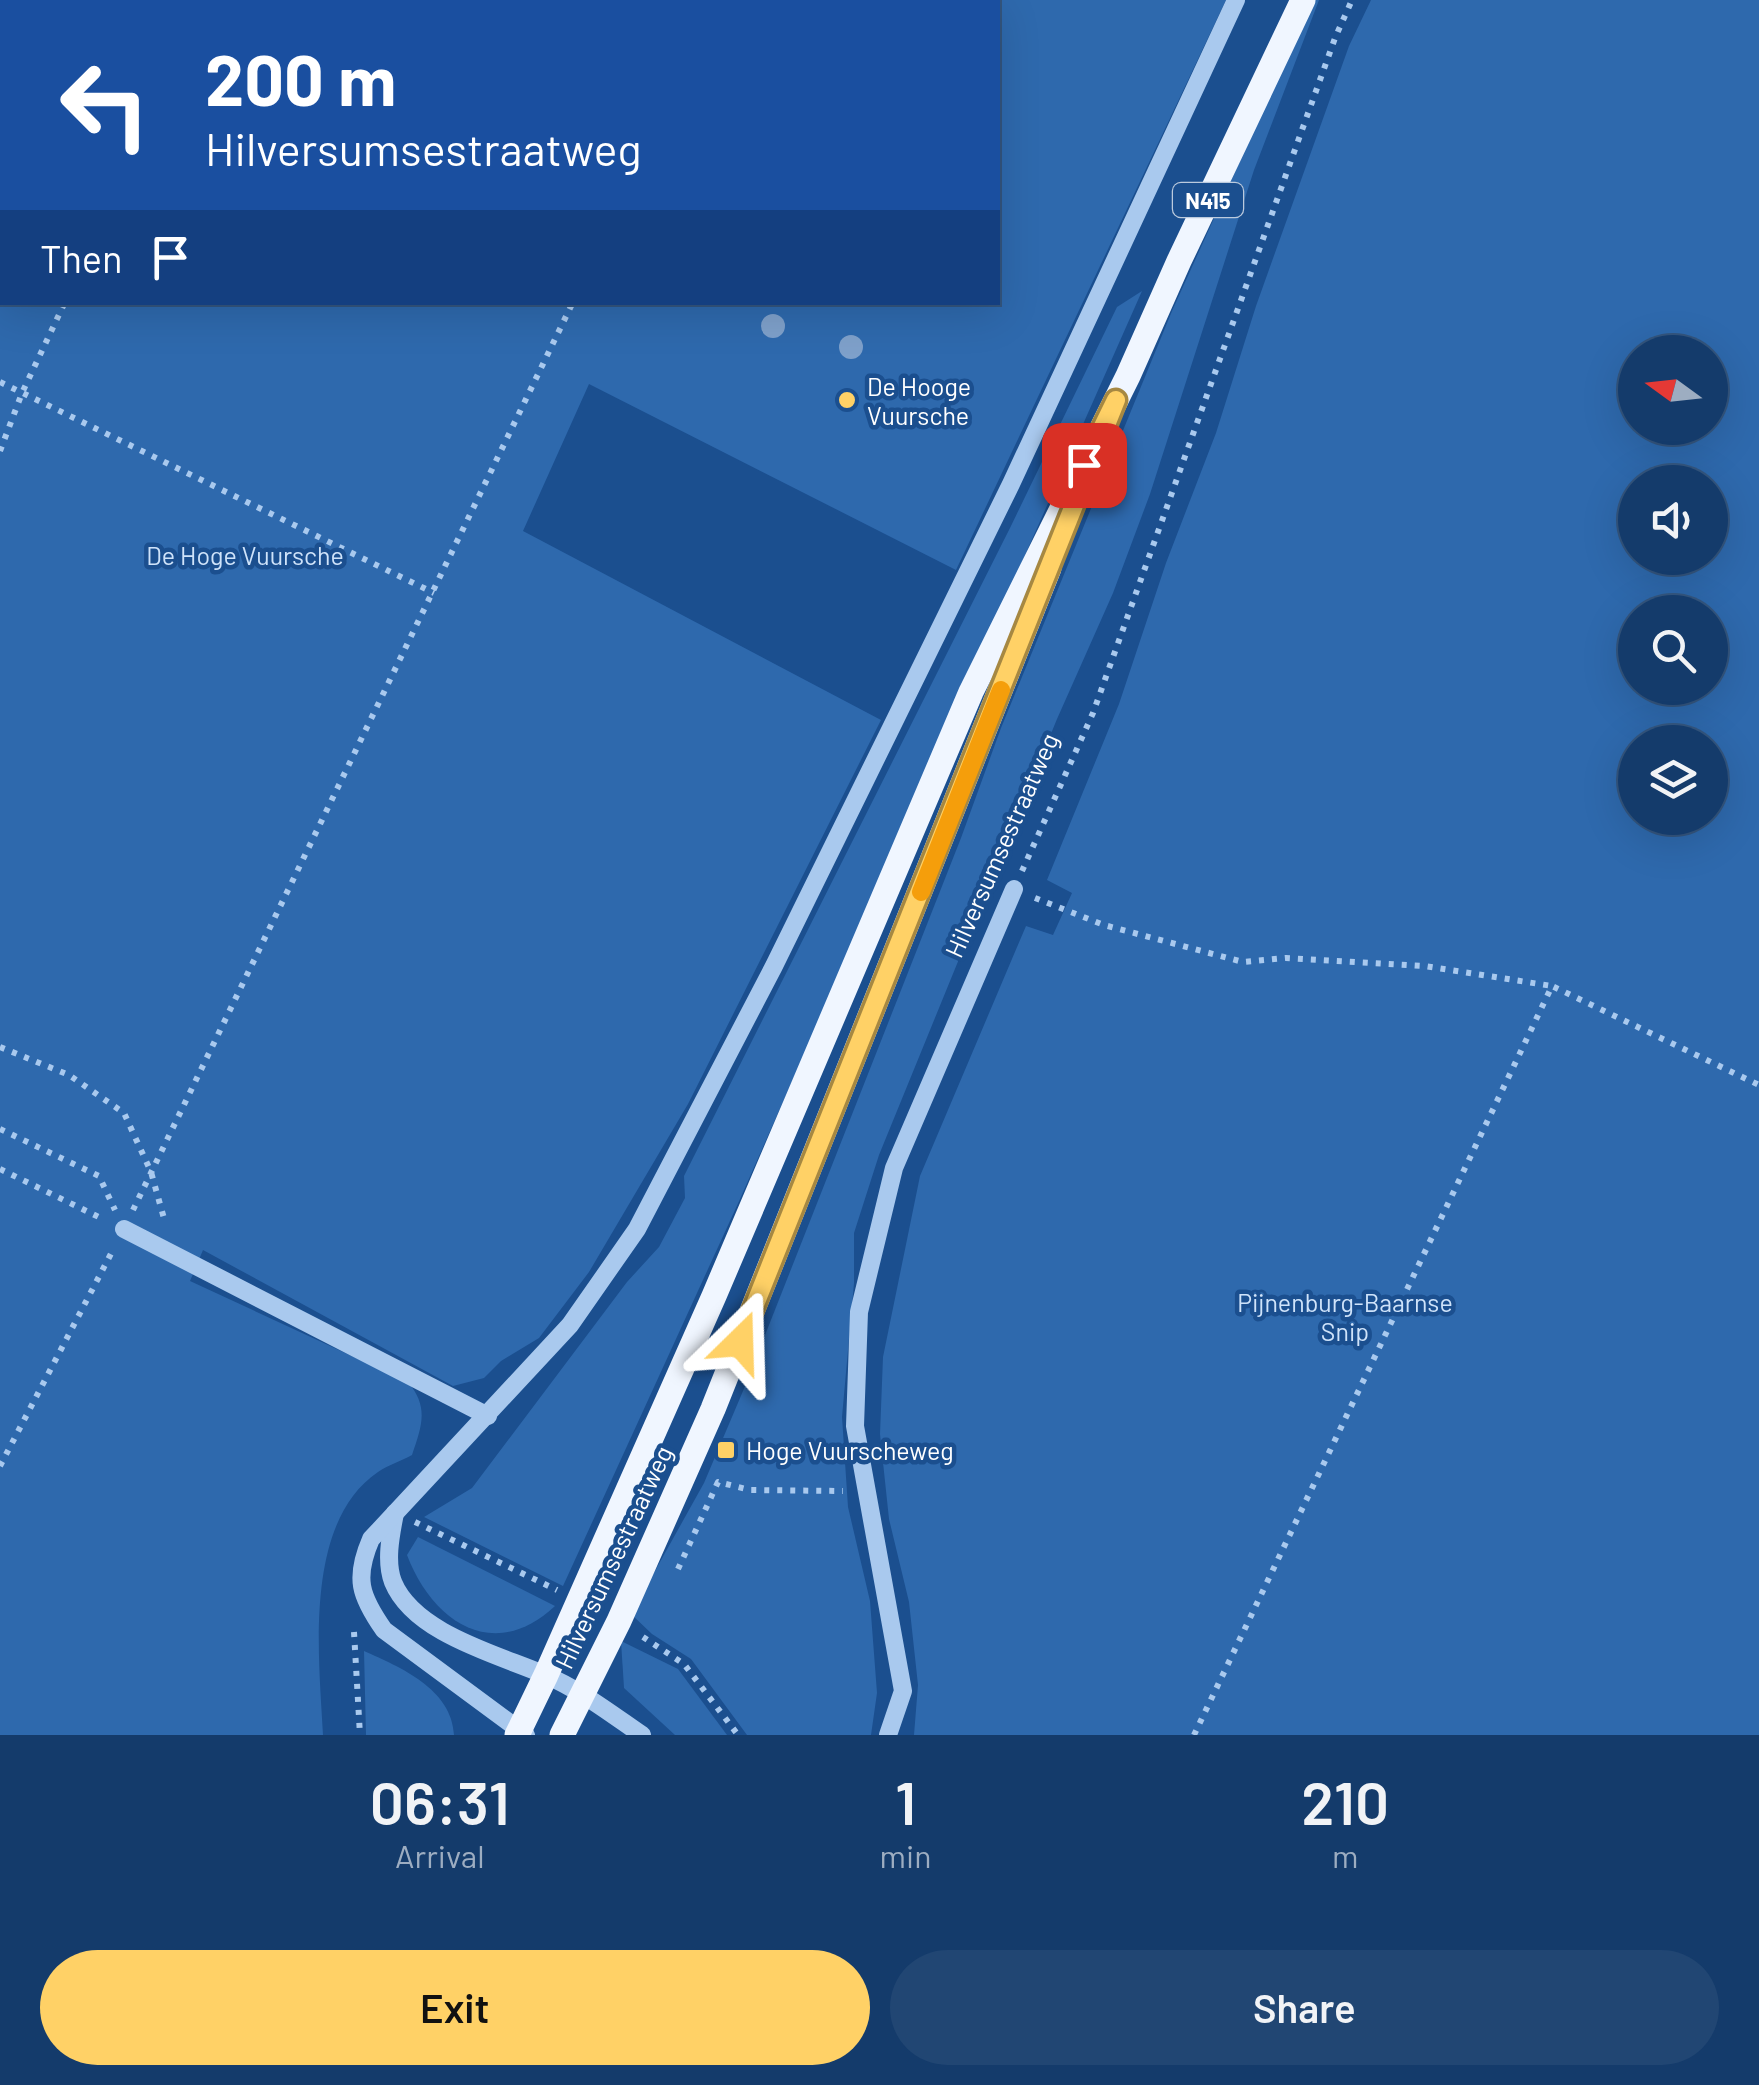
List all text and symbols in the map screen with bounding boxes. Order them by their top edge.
text: 200 m [205,36,396,120]
icon: left [40,40,170,170]
text: Hilversumsestraatweg [205,121,642,175]
road number: N415 [1173,183,1243,217]
icon: arrive [143,230,198,285]
text: Then [40,235,123,281]
north arrow [1618,335,1728,445]
map controls [1618,335,1728,835]
place label: De Hooge Vuursche [867,371,971,430]
marker: De Hooge Vuursche [836,389,858,411]
pin [1042,423,1127,508]
icon: arrive [1057,438,1112,493]
button: sound [1618,465,1728,575]
park label: De Hoge Vuursche [146,540,344,570]
button: search [1618,595,1728,705]
button: layers [1618,725,1728,835]
street label: Hilversumsestraatweg [938,728,1064,962]
park label: Pijnenburg-Baarnse Snip [1237,1287,1453,1346]
position arrow [688,1290,792,1394]
place label: Hoge Vuurscheweg [746,1435,954,1465]
marker: Hoge Vuurscheweg [715,1439,737,1461]
street label: Hilversumsestraatweg [548,1441,678,1673]
text: 06:31 [370,1765,510,1837]
text: 1 [895,1765,916,1837]
text: 210 [1301,1765,1389,1837]
text: Arrival [395,1836,485,1874]
text: min [880,1836,931,1874]
text: m [1332,1836,1358,1874]
button: Exit [40,1950,870,2065]
button: Share [890,1950,1719,2065]

